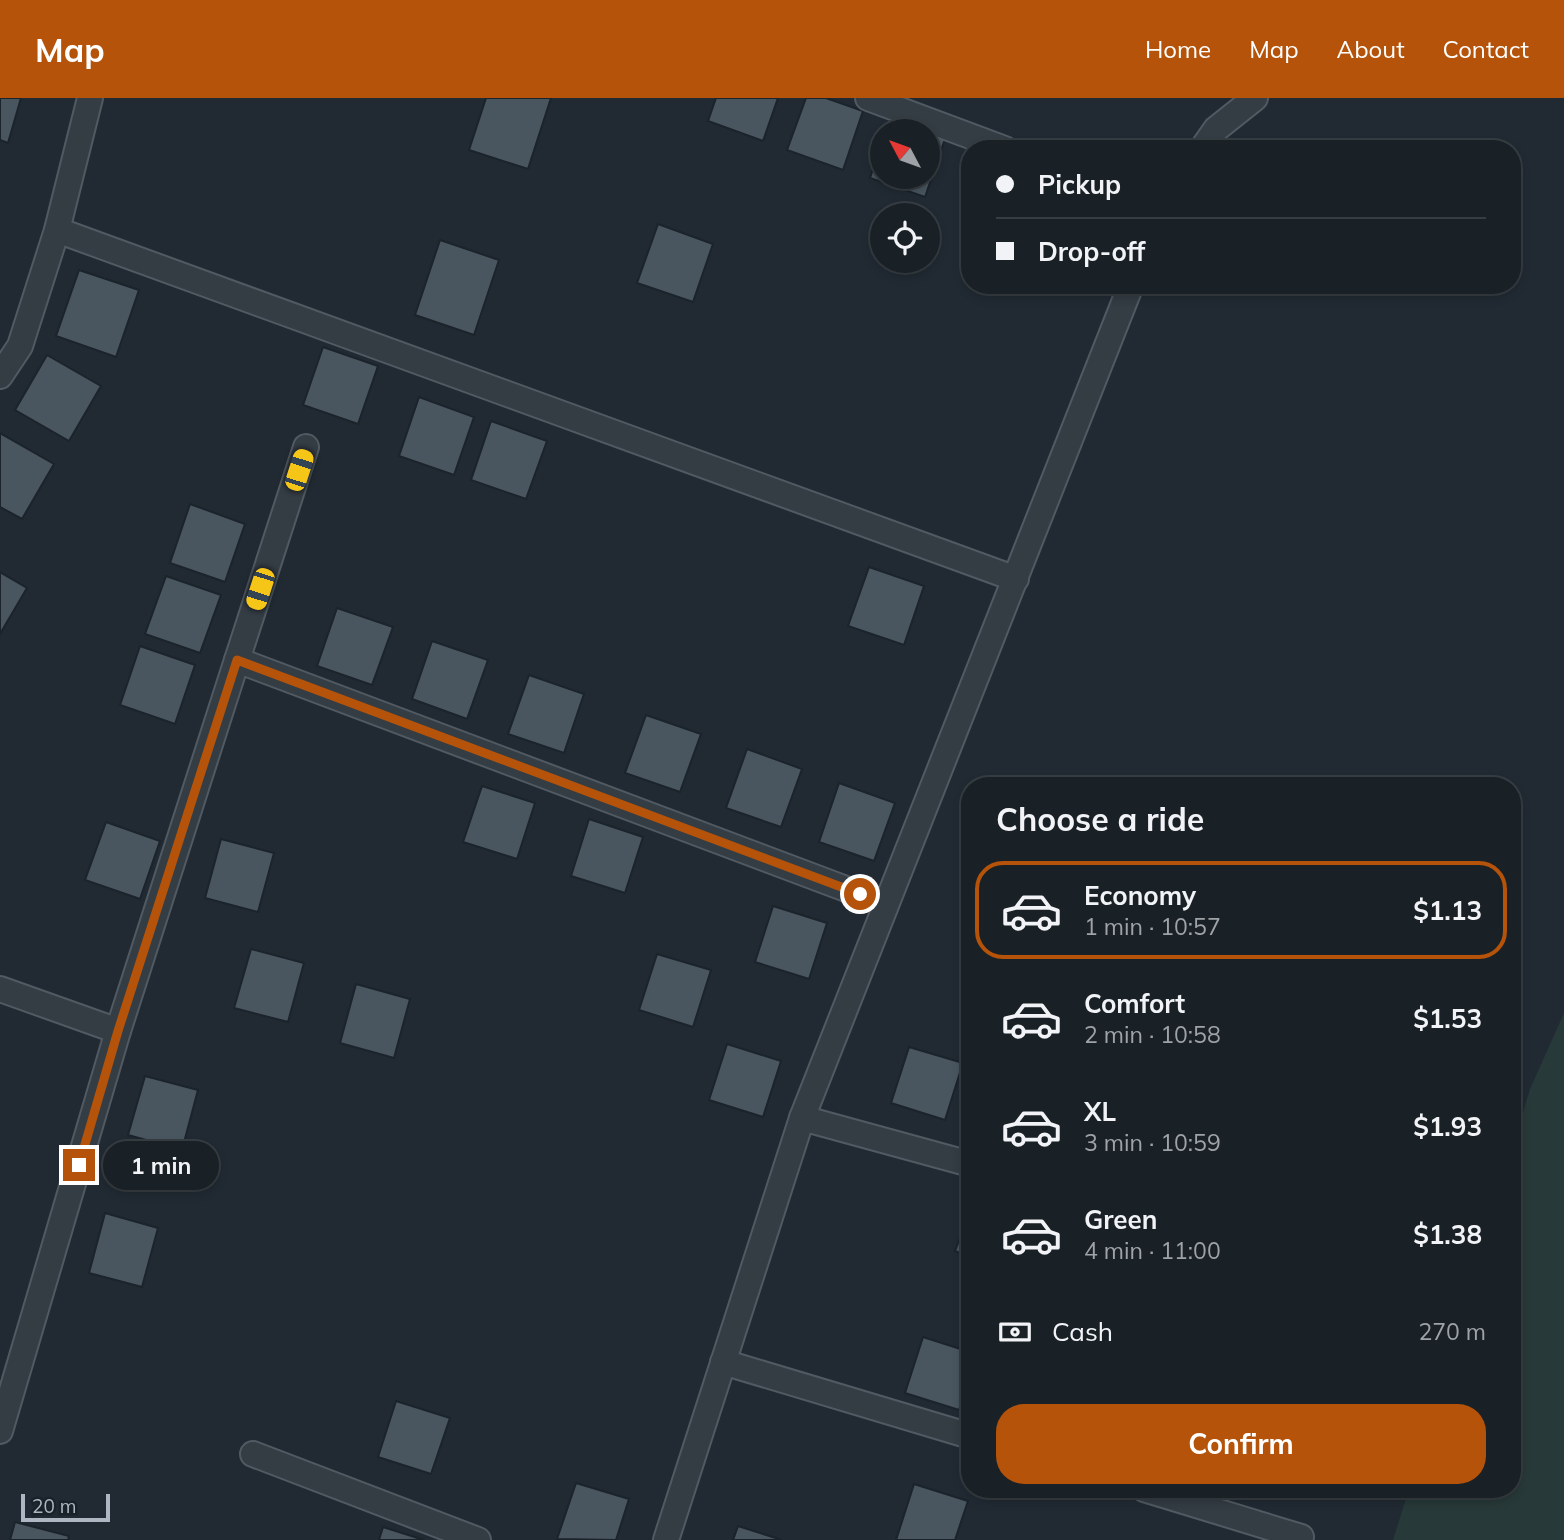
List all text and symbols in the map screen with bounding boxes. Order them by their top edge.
text: Map [35,29,105,70]
text: Home [1145,34,1211,64]
text: Map [1249,34,1299,64]
text: About [1337,34,1405,64]
text: Contact [1443,34,1529,64]
north arrow [870,119,940,189]
map controls [870,119,940,273]
text: Pickup [1038,168,1121,201]
button: locate [870,203,940,273]
text: Drop-off [1038,235,1145,268]
car [283,447,316,493]
car [244,566,277,612]
text: Choose a ride [996,799,1204,839]
route start [844,878,876,910]
icon: car [1000,879,1063,942]
text: Economy [1084,879,1196,912]
text: $1.13 [1413,894,1482,927]
text: 1 min · 10:57 [1084,912,1221,941]
icon: car [1000,987,1063,1050]
text: Comfort [1084,987,1185,1020]
text: $1.53 [1413,1002,1482,1035]
text: 2 min · 10:58 [1084,1020,1221,1049]
icon: car [1000,1095,1063,1158]
text: XL [1084,1095,1116,1128]
text: $1.93 [1413,1110,1482,1143]
text: 3 min · 10:59 [1084,1128,1221,1157]
callout: 1 min [104,1140,219,1190]
route end [63,1149,95,1181]
text: 1 min [131,1151,191,1180]
icon: car [1000,1203,1063,1266]
text: Green [1084,1203,1157,1236]
text: $1.38 [1413,1218,1482,1251]
text: 4 min · 11:00 [1084,1236,1221,1265]
icon: cash [996,1313,1034,1351]
text: Cash [1052,1315,1113,1348]
text: 270 m [1418,1317,1486,1346]
button: Confirm [996,1404,1486,1484]
scale bar [21,1491,110,1523]
text: 20 m [32,1494,76,1518]

